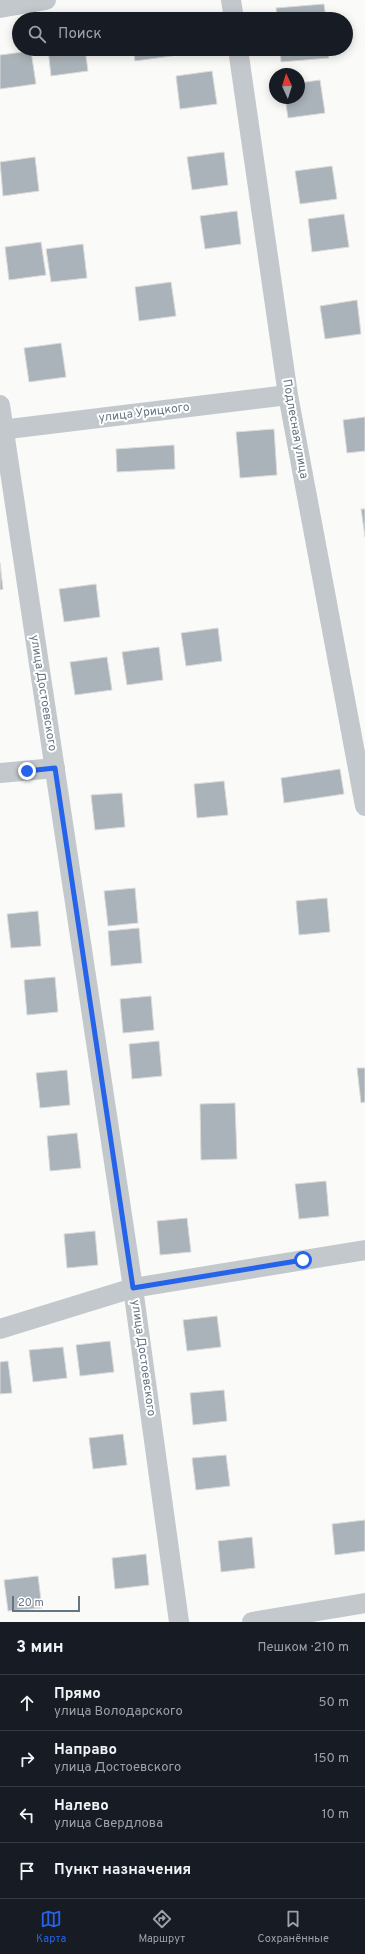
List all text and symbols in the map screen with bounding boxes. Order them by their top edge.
search box [12,12,353,56]
icon: search [26,23,48,45]
text: Поиск [58,25,102,44]
north arrow [269,68,305,104]
street label: Подлесная улица [278,378,312,480]
street label: улица Урицкого [98,399,191,427]
street label: улица Достоевского [26,634,60,753]
route end [18,762,36,780]
route start [294,1251,312,1269]
street label: улица Достоевского [127,1299,159,1418]
scale bar [12,1594,80,1613]
text: 20 m [18,1596,44,1610]
text: 3 мин [16,1637,64,1659]
text: Пешком · 210 m [258,1640,349,1656]
text: Прямо [54,1685,101,1704]
icon: ahead [16,1692,38,1714]
text: 50 m [319,1695,349,1711]
text: улица Володарского [54,1704,183,1720]
text: Направо [54,1741,117,1760]
icon: right [16,1748,38,1770]
text: 150 m [314,1751,349,1767]
text: улица Достоевского [54,1760,181,1776]
text: Налево [54,1797,109,1816]
icon: left [16,1804,38,1826]
text: 10 m [322,1807,349,1823]
text: улица Свердлова [54,1816,163,1832]
icon: arrive [16,1860,38,1882]
text: Пункт назначения [54,1861,191,1880]
tab: Карта [36,1908,66,1946]
tab: Маршрут [138,1908,185,1946]
tab: Сохранённые [258,1908,329,1946]

